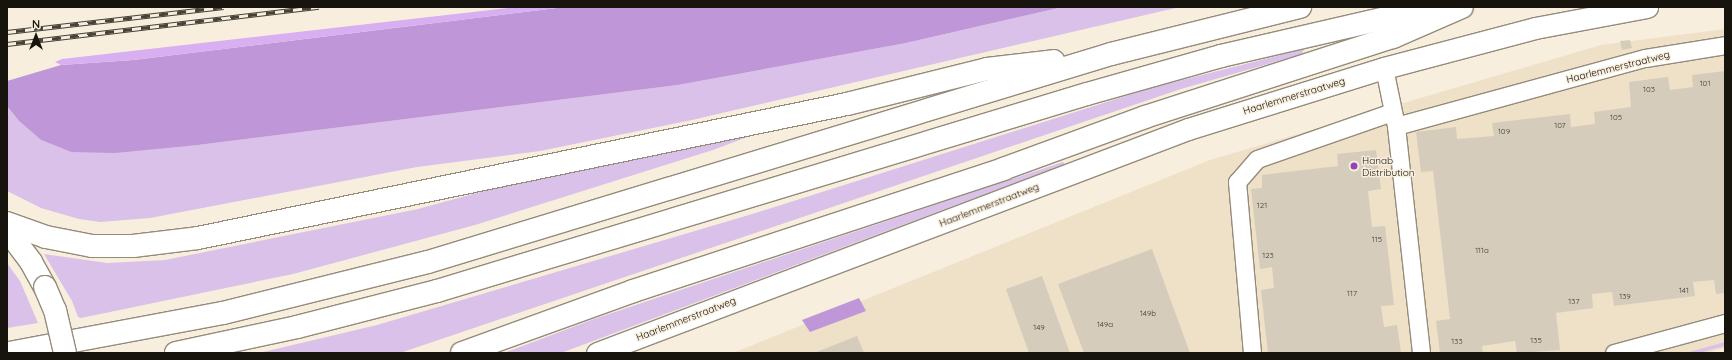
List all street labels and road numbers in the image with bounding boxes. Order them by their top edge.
street label: Haarlemmerstraatweg [1565,48,1671,86]
street label: Haarlemmerstraatweg [1242,75,1346,117]
street label: Haarlemmerstraatweg [937,180,1041,230]
street label: Haarlemmerstraatweg [634,294,738,344]

